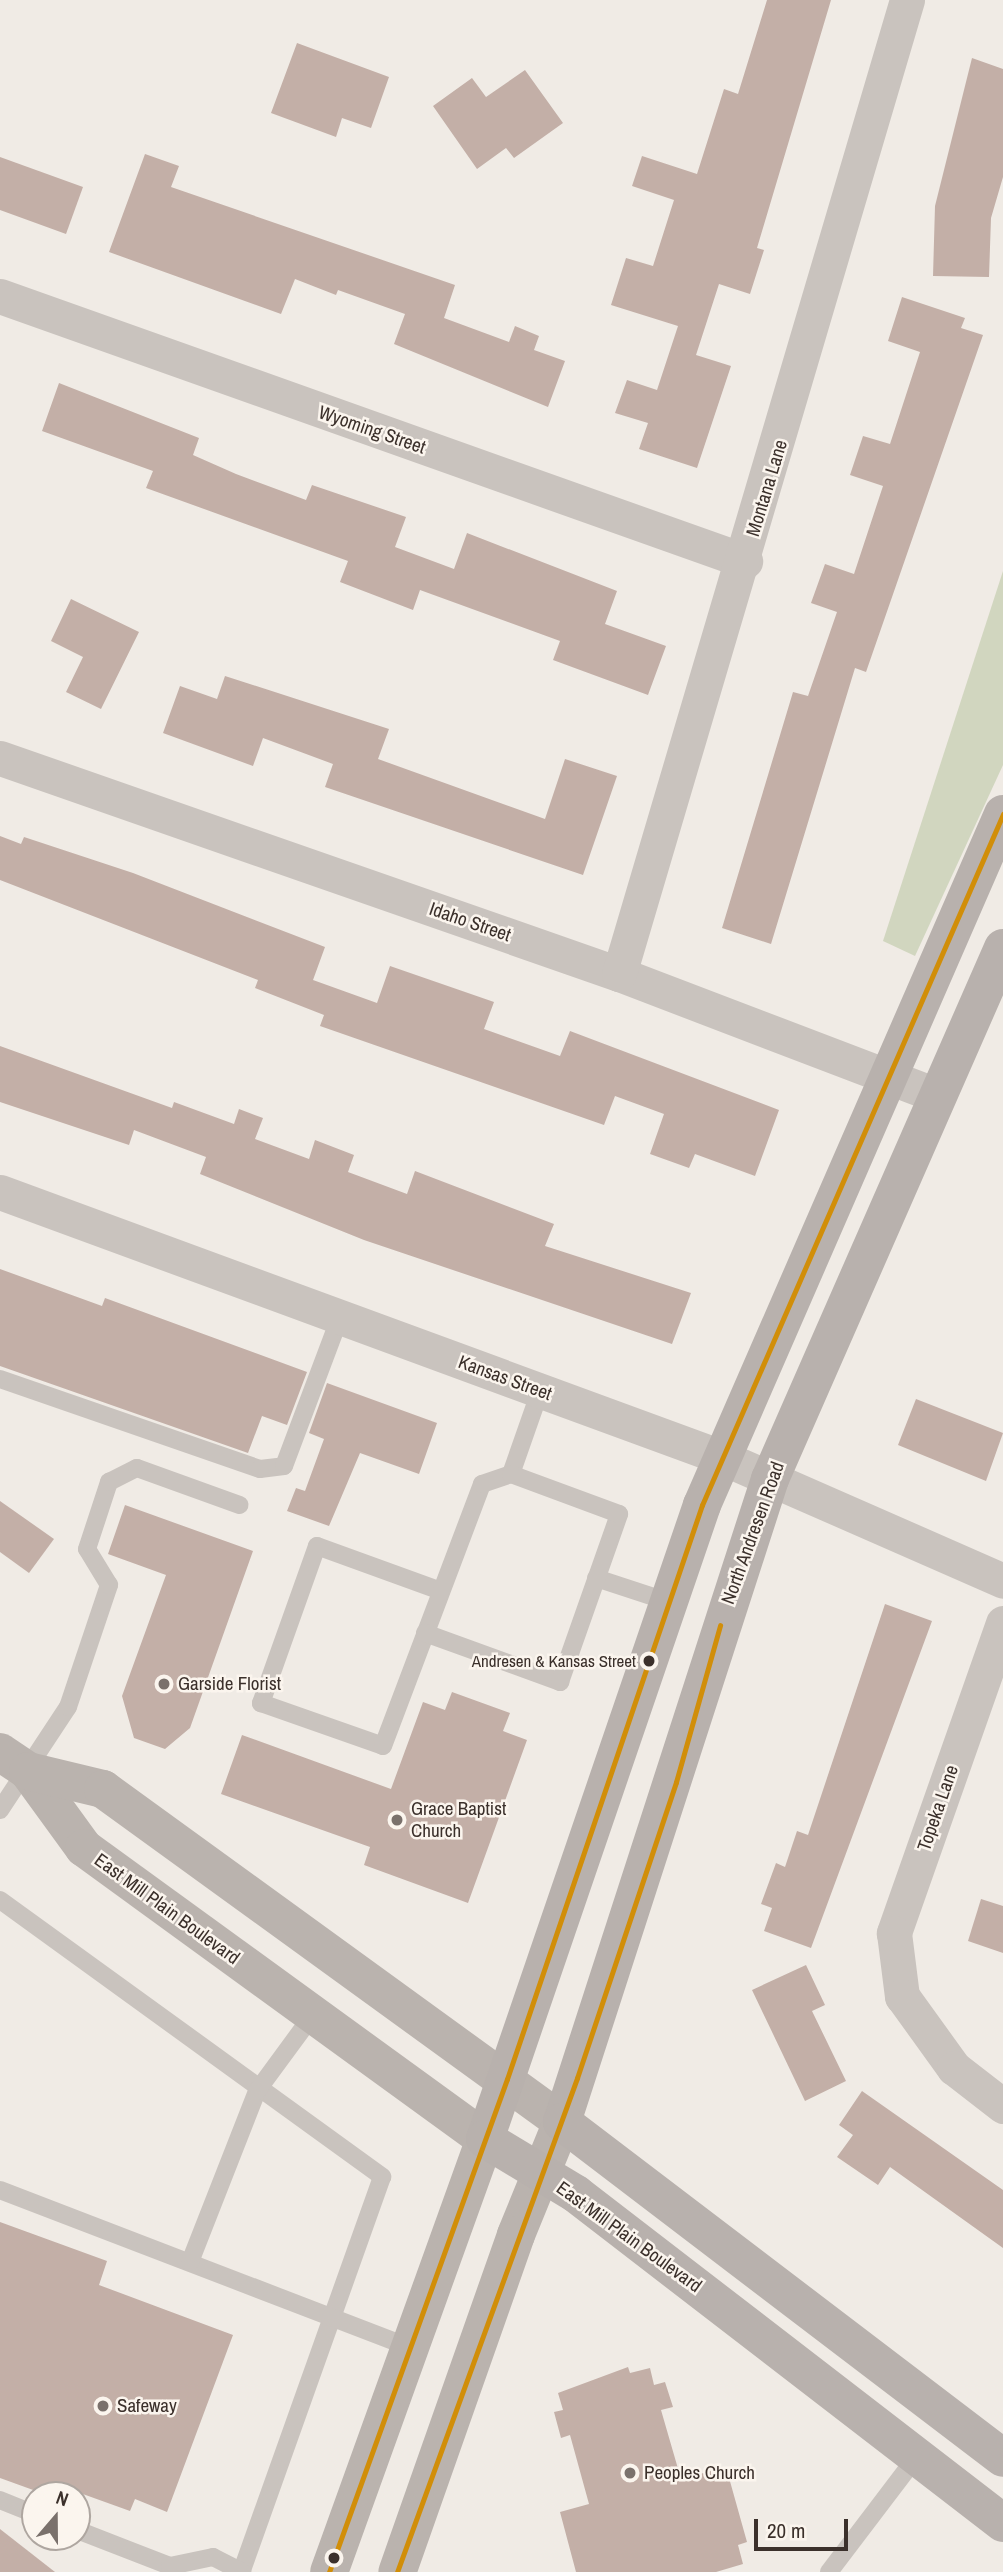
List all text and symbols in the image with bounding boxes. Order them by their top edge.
street label: Wyoming Street [316,401,428,459]
street label: Montana Lane [742,437,792,539]
street label: Idaho Street [426,897,514,947]
street label: Kansas Street [455,1351,555,1405]
street label: North Andresen Road [717,1458,789,1608]
place label: Andresen & Kansas Street [472,1651,636,1671]
marker: Andresen & Kansas Street [642,1654,656,1668]
place label: Garside Florist [178,1673,281,1695]
marker: Garside Florist [156,1676,172,1692]
street label: Topeka Lane [913,1762,963,1854]
place label: Grace Baptist Church [411,1798,506,1842]
marker: Grace Baptist Church [389,1812,405,1828]
street label: East Mill Plain Boulevard [90,1849,244,1969]
street label: East Mill Plain Boulevard [552,2177,706,2297]
place label: Safeway [117,2395,177,2417]
marker: Safeway [95,2398,111,2414]
place label: Peoples Church [644,2462,755,2484]
marker: Peoples Church [622,2465,638,2481]
north arrow [21,2481,91,2551]
text: N [53,2484,72,2512]
scale bar [758,2506,852,2550]
text: 20 m [767,2516,805,2545]
unlabelled marker [327,2551,341,2565]

